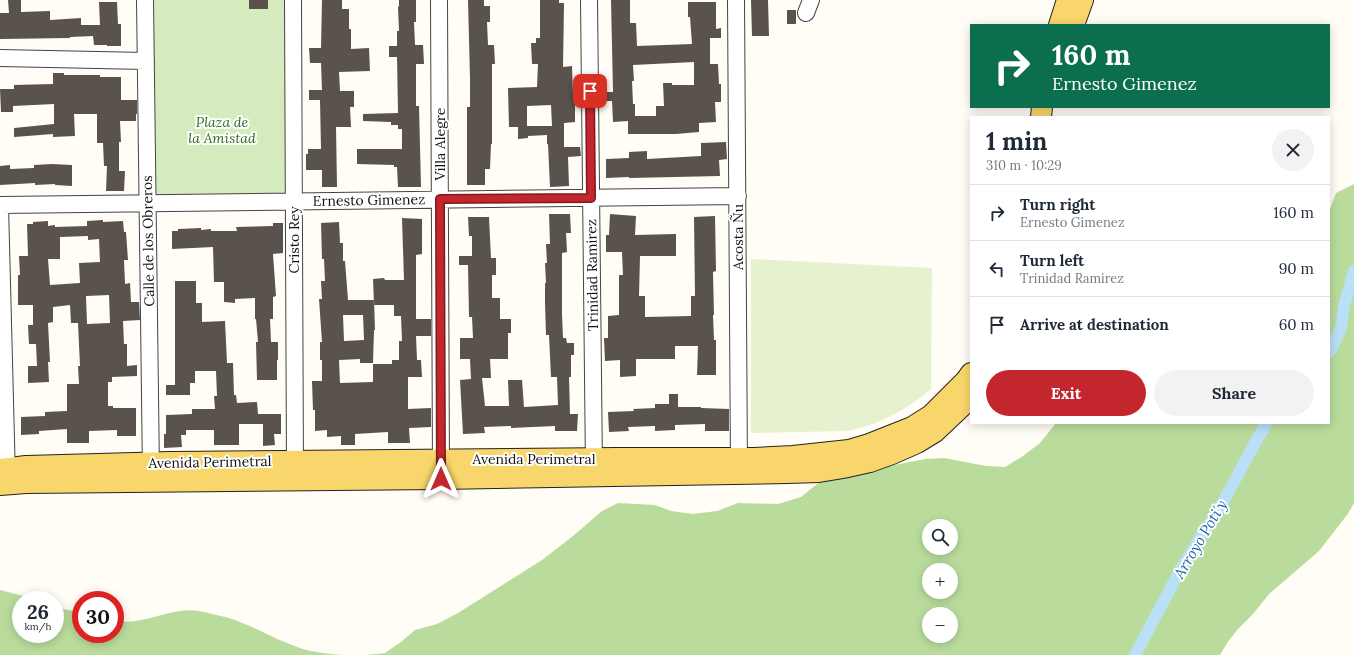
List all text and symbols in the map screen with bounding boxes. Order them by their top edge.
text: 160 m [1052,37,1130,73]
icon: right [986,40,1038,92]
text: Ernesto Gimenez [1052,72,1197,95]
pin [573,74,607,108]
icon: arrive [579,80,601,102]
street label: Villa Alegre [431,107,449,181]
park label: Plaza de la Amistad [188,113,256,147]
text: 1 min [986,126,1047,157]
button: close [1272,129,1314,171]
text: 310 m · 10:29 [986,157,1062,174]
street label: Calle de los Obreros [138,175,158,307]
street label: Ernesto Gimenez [313,190,425,210]
text: Turn right [1020,195,1096,214]
icon: right [986,202,1008,224]
text: 160 m [1273,203,1314,222]
street label: Acosta Ñu [729,204,747,271]
street label: Cristo Rey [285,206,303,274]
text: Ernesto Gimenez [1020,214,1125,231]
street label: Trinidad Ramirez [582,219,602,331]
text: Turn left [1020,251,1084,270]
icon: left [986,258,1008,280]
text: 90 m [1279,259,1314,278]
text: Trinidad Ramirez [1020,270,1124,287]
icon: arrive [986,314,1008,336]
text: Arrive at destination [1020,315,1169,334]
text: 60 m [1279,315,1314,334]
button: Exit [986,370,1146,416]
button: Share [1154,370,1314,416]
street label: Avenida Perimetral [471,450,596,468]
street label: Avenida Perimetral [147,452,272,472]
position arrow [420,458,462,500]
water label: Arroyo Poti´y [1169,496,1231,583]
map controls [922,519,958,643]
button: search [922,519,958,555]
button: + [922,563,958,599]
speed limit sign: 30 [72,591,124,643]
text: 26 [27,599,49,624]
button: − [922,607,958,643]
text: km/h [24,620,52,633]

